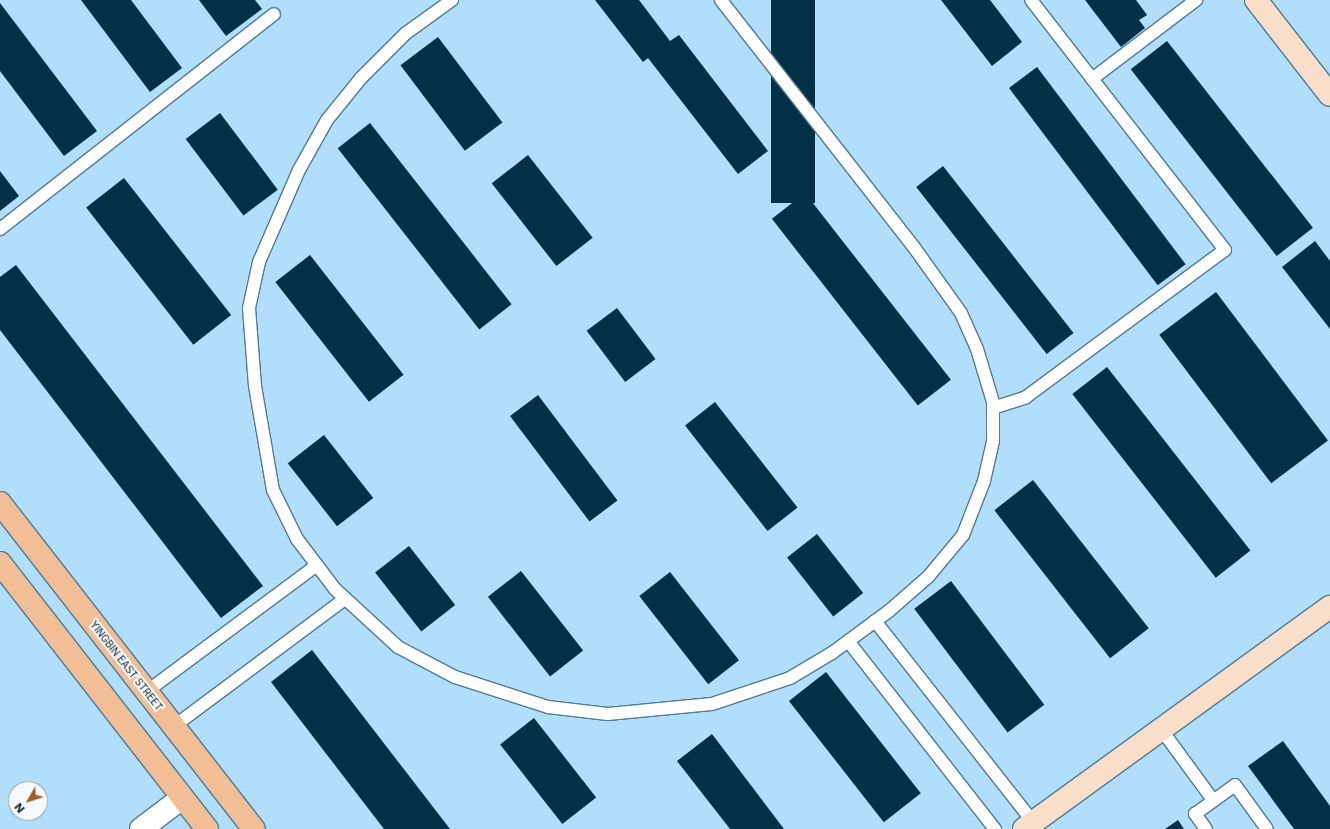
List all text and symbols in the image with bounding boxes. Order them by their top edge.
street label: YINGBIN EAST STREET [87,619,165,713]
north arrow [8,781,48,821]
text: N [11,800,28,816]

